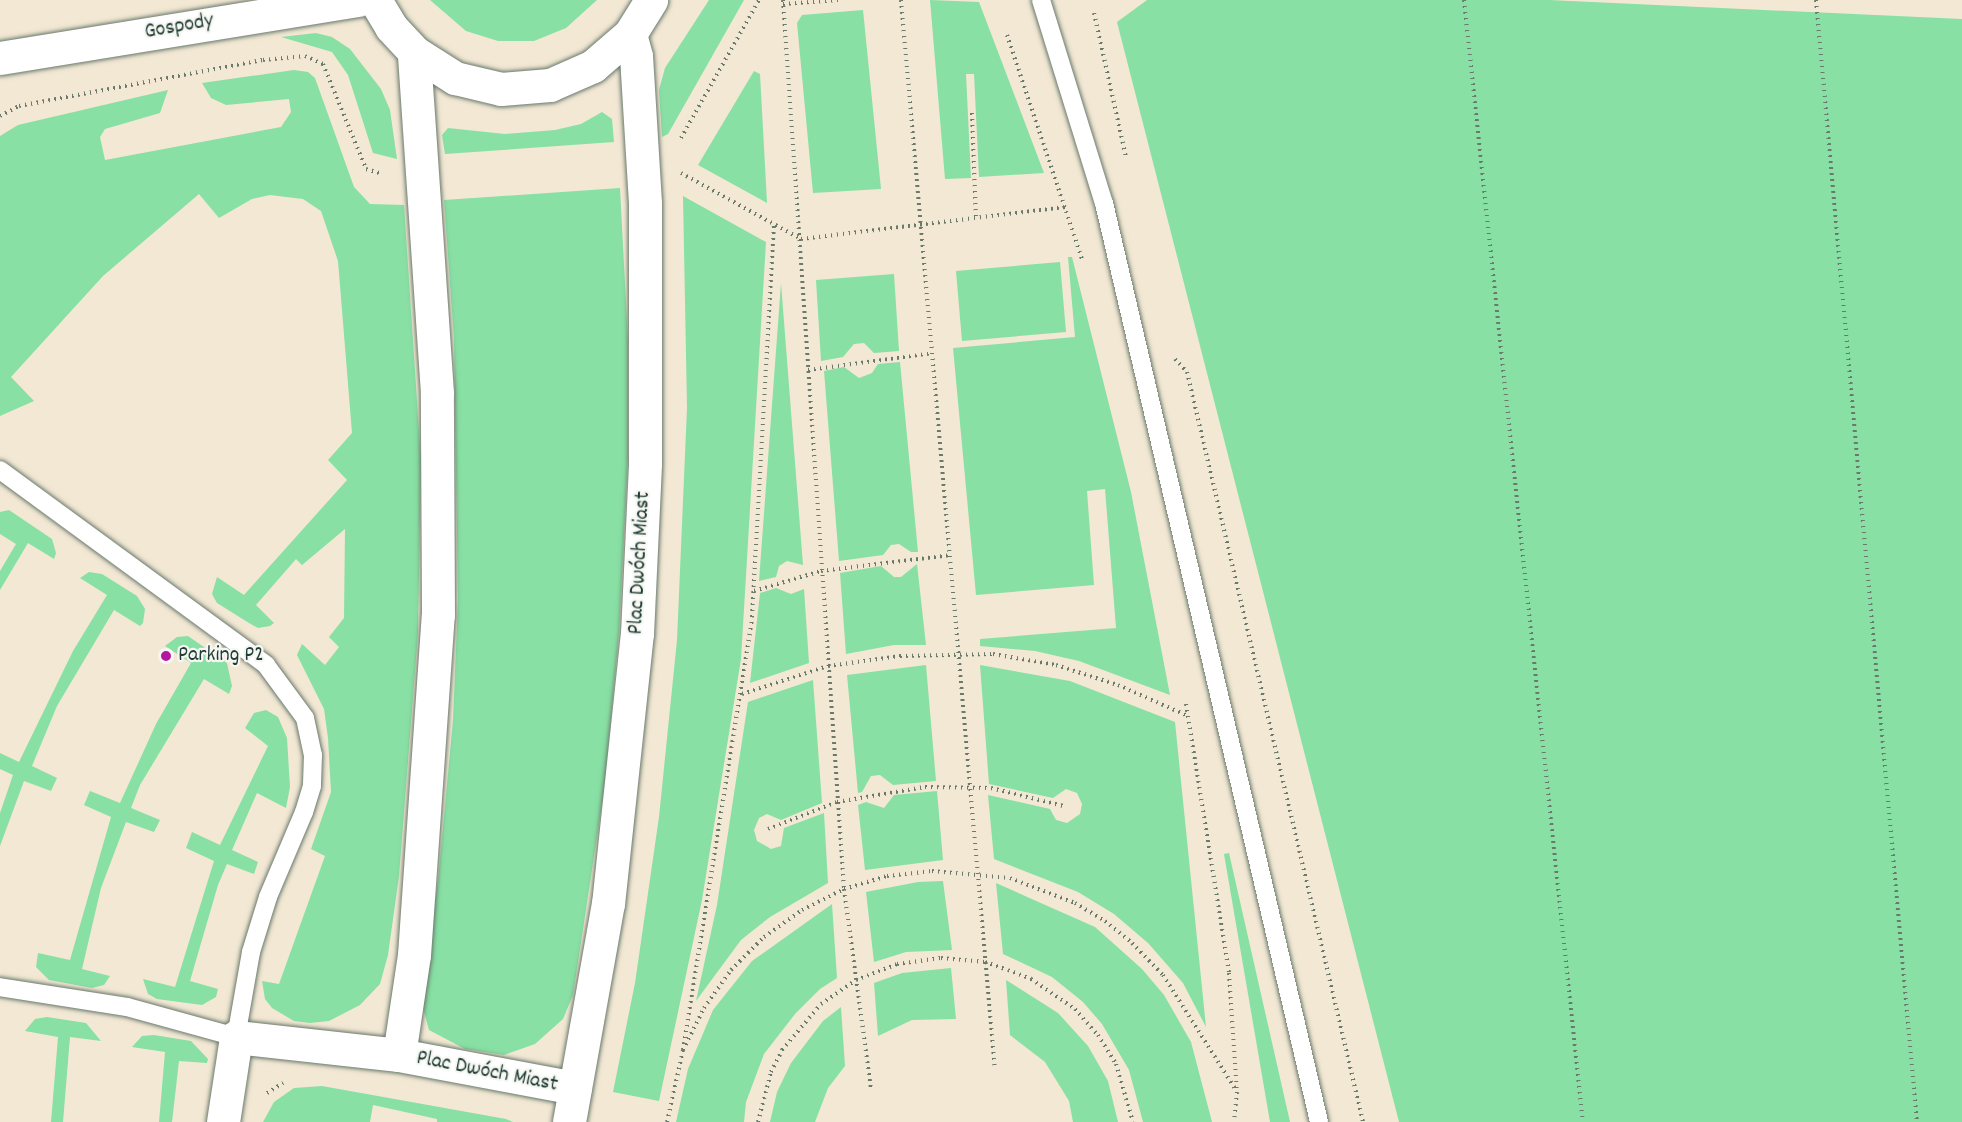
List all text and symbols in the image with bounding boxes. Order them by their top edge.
street label: Gospody [143,8,215,46]
street label: Plac Dwóch Miast [623,491,657,635]
place label: Parking P2 [178,643,264,669]
marker: Parking P2 [159,649,173,663]
street label: Plac Dwóch Miast [414,1045,560,1099]

